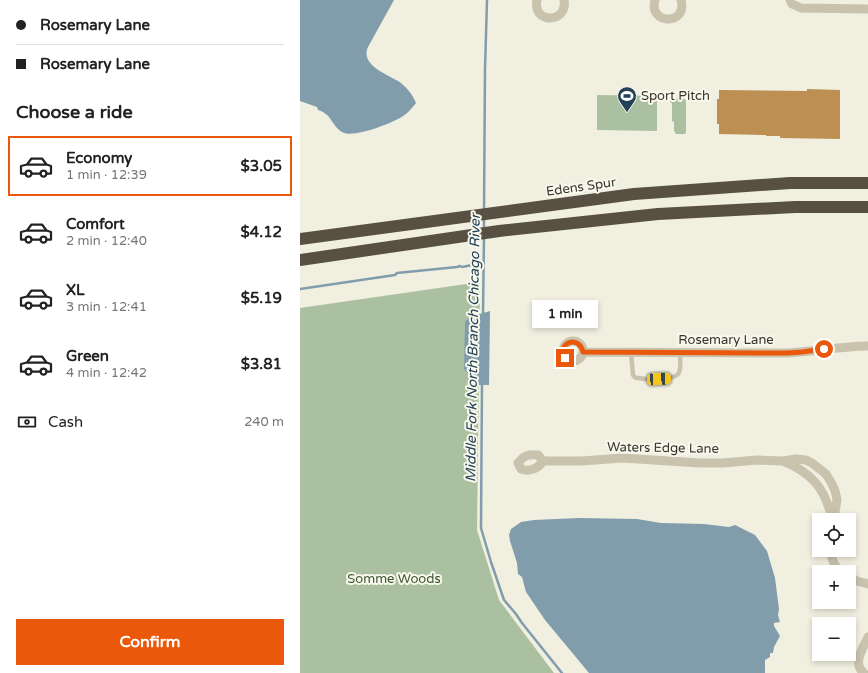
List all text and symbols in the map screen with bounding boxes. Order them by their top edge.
text: Rosemary Lane [40,16,150,34]
text: Rosemary Lane [40,55,150,73]
sports icon: Sport Pitch [616,85,638,113]
place label: Sport Pitch [641,88,710,104]
text: Choose a ride [16,101,133,123]
icon: car [18,148,54,184]
text: Economy [66,149,132,167]
text: $3.05 [241,157,282,175]
text: 1 min · 12:39 [66,167,147,183]
street label: Edens Spur [545,174,617,200]
water label: Middle Fork North Branch Chicago River [462,212,484,482]
icon: car [18,214,54,250]
text: Comfort [66,215,125,233]
text: $4.12 [241,223,282,241]
text: 2 min · 12:40 [66,233,147,249]
icon: car [18,280,54,316]
text: XL [66,281,85,299]
text: $5.19 [241,289,282,307]
text: 3 min · 12:41 [66,299,147,315]
callout: 1 min [532,300,598,328]
text: 1 min [548,306,582,322]
street label: Rosemary Lane [678,332,774,348]
route start [815,340,833,358]
icon: car [18,346,54,382]
text: Green [66,347,109,365]
route end [556,349,574,367]
text: $3.81 [241,355,282,373]
text: 4 min · 12:42 [66,365,147,381]
car [647,372,671,386]
icon: cash [16,411,38,433]
text: Cash [48,413,83,431]
text: 240 m [244,414,284,430]
street label: Waters Edge Lane [607,439,719,457]
map controls [812,513,856,661]
button: locate [812,513,856,557]
button: + [812,565,856,609]
park label: Somme Woods [347,571,441,587]
button: − [812,617,856,661]
button: Confirm [16,619,284,665]

